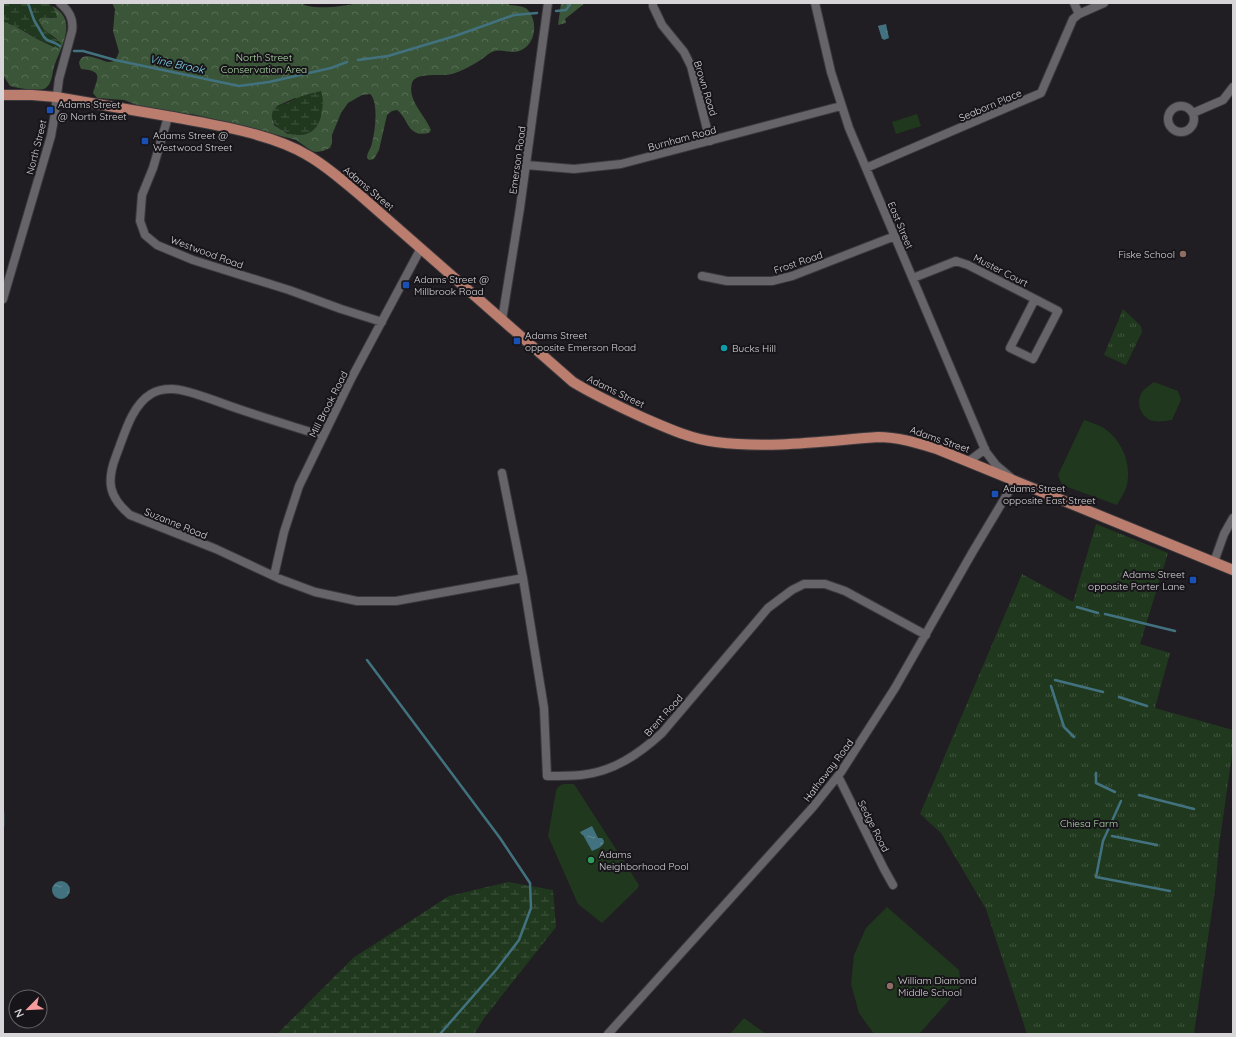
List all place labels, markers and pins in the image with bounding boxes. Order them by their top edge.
place label: Adams Street @ North Street [58,98,127,123]
marker: Adams Street @ North Street [45,105,55,115]
place label: Adams Street @ Westwood Street [153,129,233,154]
marker: Adams Street @ Westwood Street [140,136,150,146]
place label: Fiske School [1118,248,1175,261]
marker: Fiske School [1178,249,1188,259]
place label: Adams Street @ Millbrook Road [414,273,489,298]
marker: Adams Street @ Millbrook Road [401,280,411,290]
place label: Adams Street opposite Emerson Road [525,329,636,354]
marker: Adams Street opposite Emerson Road [512,336,522,346]
place label: Bucks Hill [732,342,776,355]
marker: Bucks Hill [719,343,729,353]
place label: Adams Street opposite East Street [1003,482,1096,507]
marker: Adams Street opposite East Street [990,489,1000,499]
place label: Adams Street opposite Porter Lane [1088,568,1186,593]
marker: Adams Street opposite Porter Lane [1188,575,1198,585]
place label: Adams Neighborhood Pool [599,848,689,873]
marker: Adams Neighborhood Pool [586,855,596,865]
place label: William Diamond Middle School [898,974,977,999]
marker: William Diamond Middle School [885,981,895,991]

